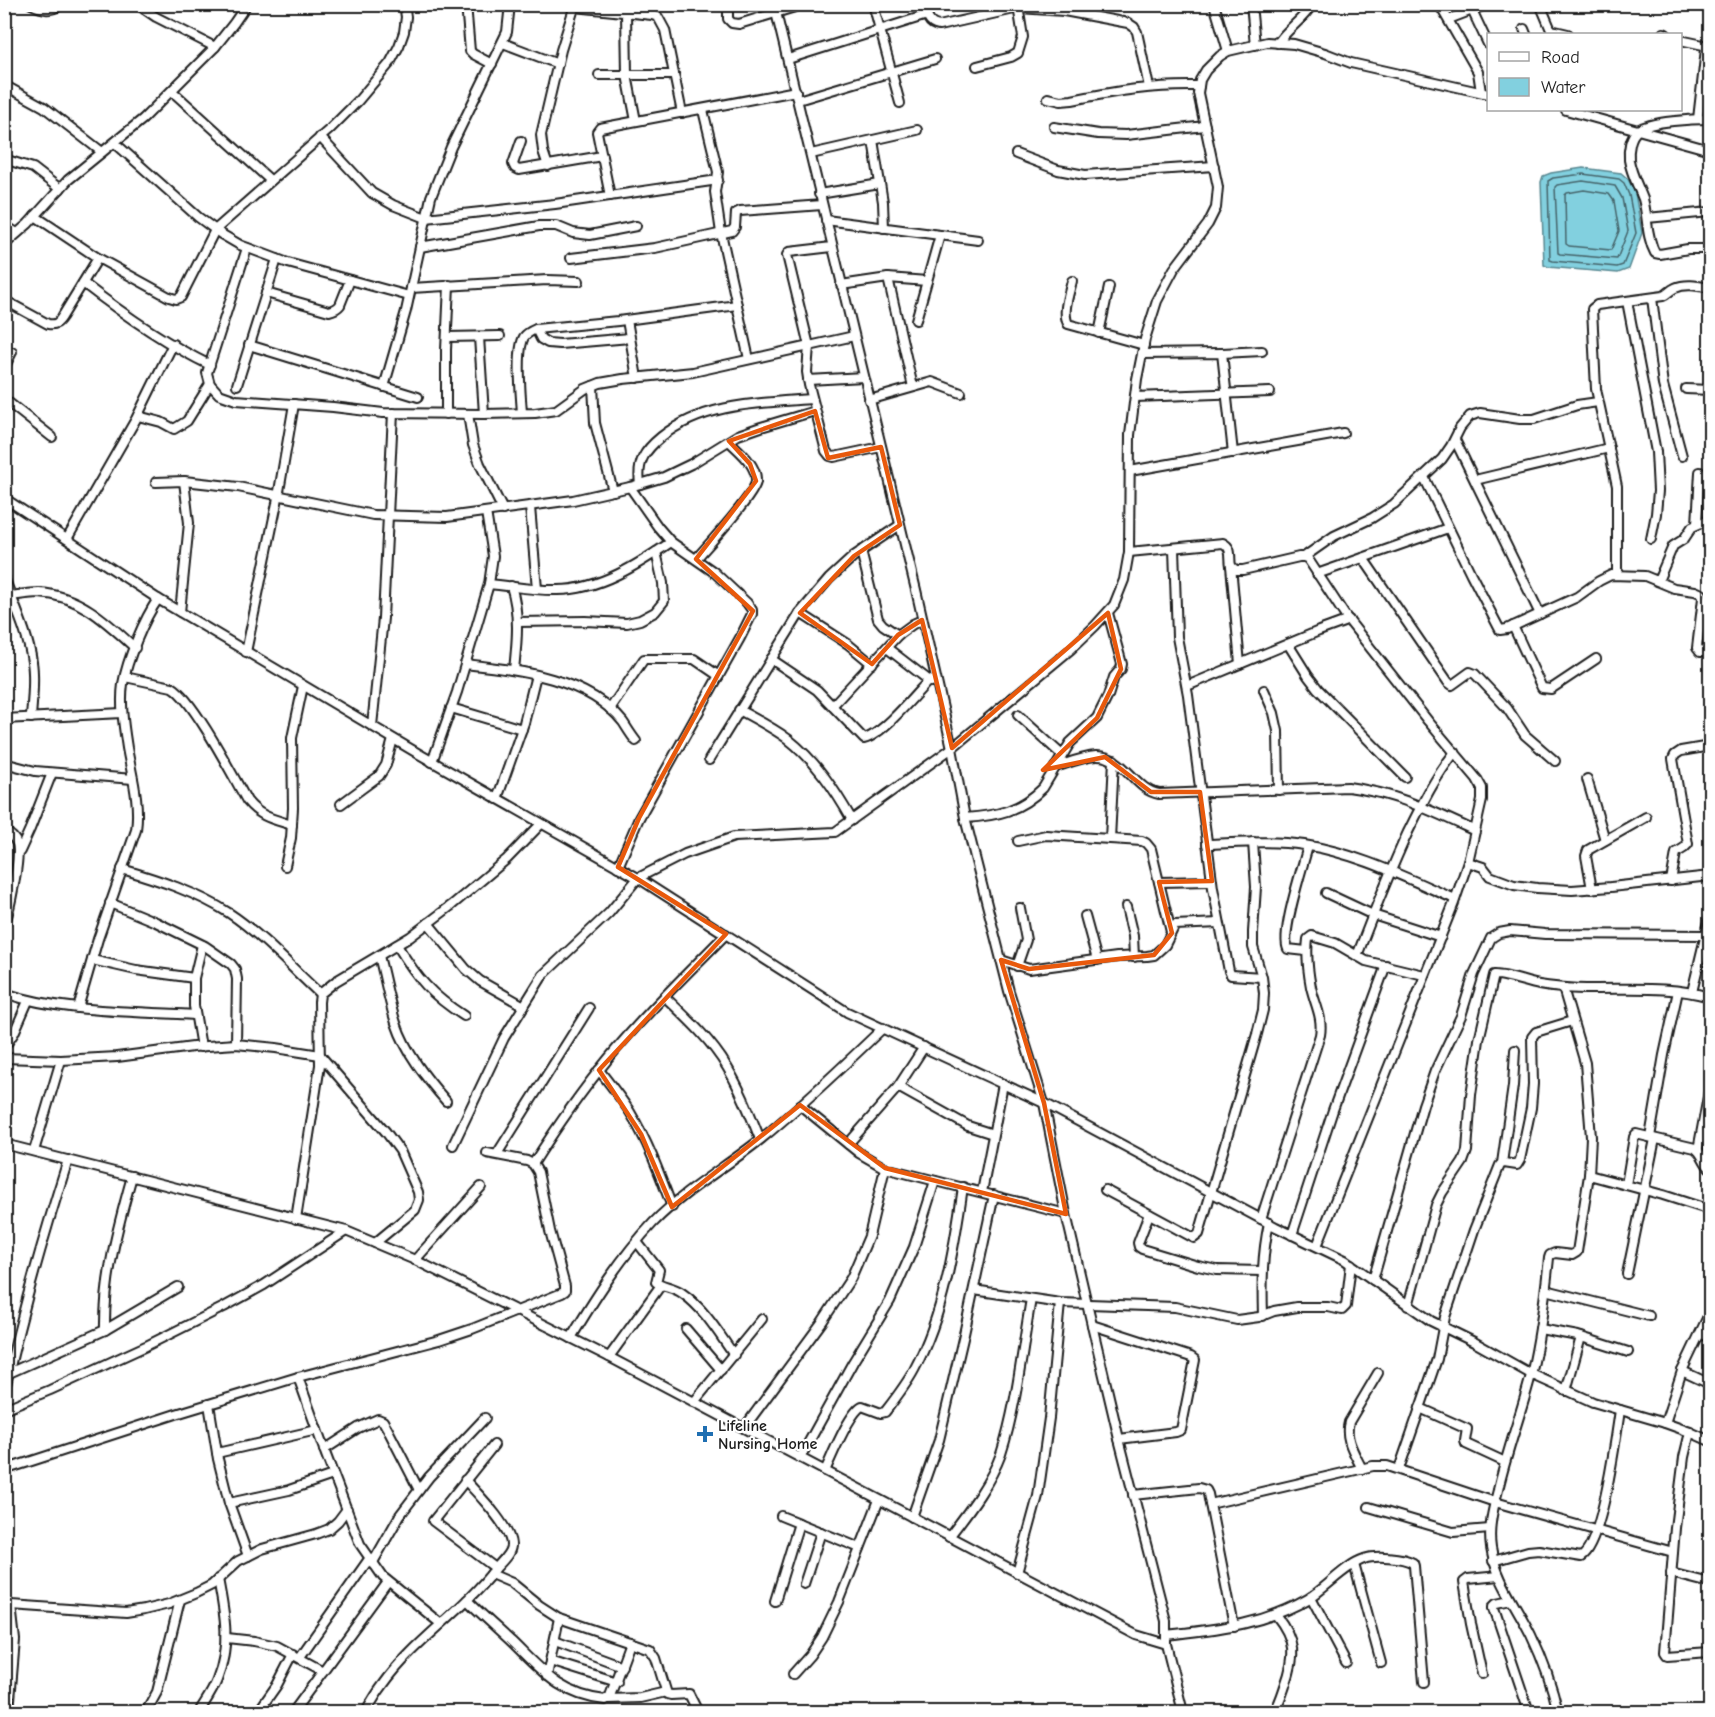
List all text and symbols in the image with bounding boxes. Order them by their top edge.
legend [1487,33,1682,111]
text: Road [1541,47,1580,68]
text: Water [1541,77,1586,98]
place label: Lifeline Nursing Home [718,1417,817,1453]
marker: Lifeline Nursing Home [696,1425,714,1443]

